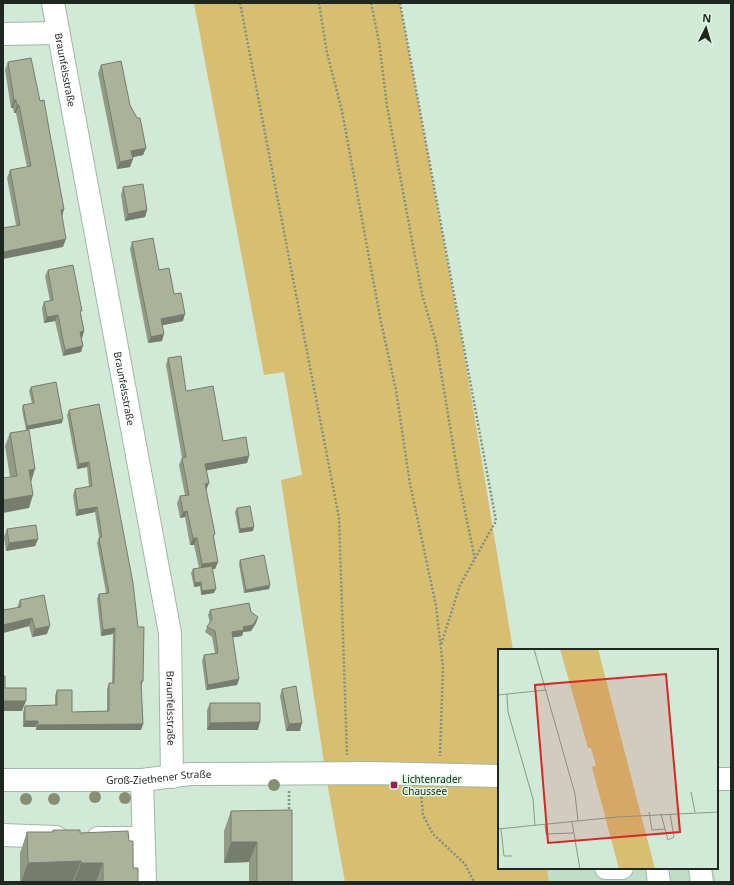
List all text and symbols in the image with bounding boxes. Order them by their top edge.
north arrow [686,8,726,48]
text: N [702,10,712,25]
street label: Braunfelsstraße [52,32,79,108]
street label: Braunfelsstraße [111,350,138,427]
inset map [498,649,718,869]
street label: Braunfelsstraße [164,671,179,746]
street label: Groß-Ziethener Straße [106,767,212,787]
place label: Lichtenrader Chaussee [402,772,462,798]
marker: Lichtenrader Chaussee [389,780,399,790]

